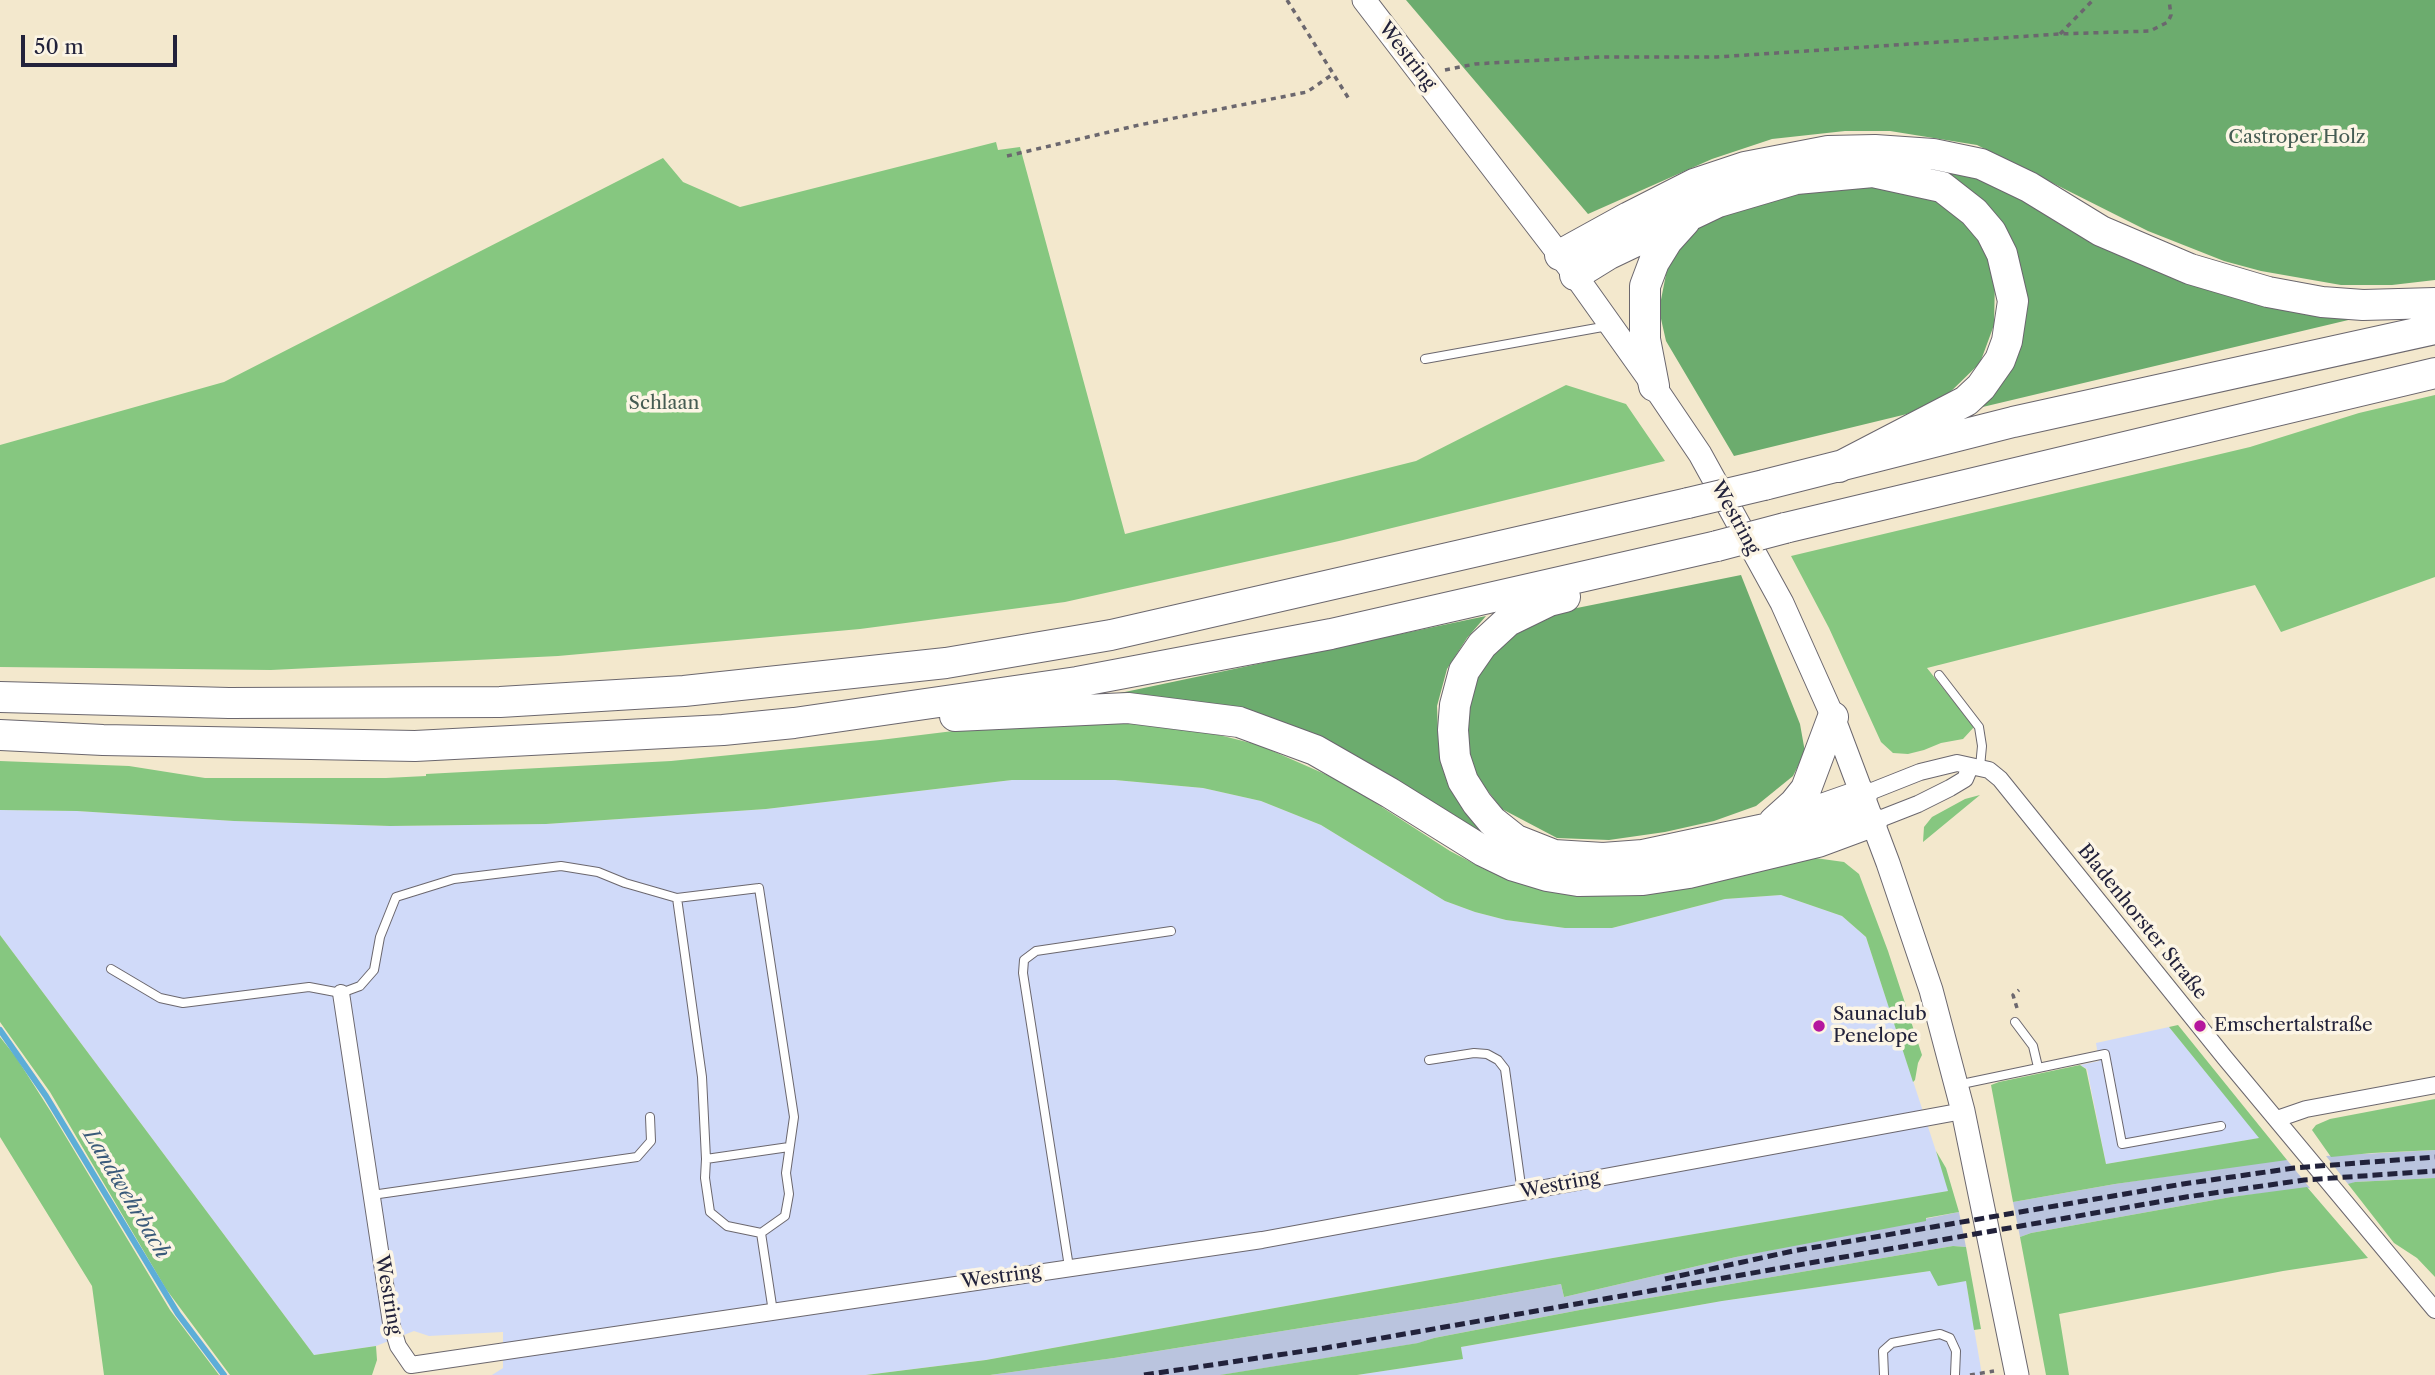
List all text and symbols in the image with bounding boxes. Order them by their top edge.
street label: Westring [1373,17,1441,95]
scale bar [24,21,180,65]
text: 50 m [34,34,84,59]
park label: Castroper Holz [2228,127,2366,149]
park label: Schlaan [629,393,699,415]
street label: Westring [1706,477,1764,559]
street label: Bladenhorster Straße [2072,840,2212,1004]
place label: Saunaclub Penelope [1833,1004,1927,1048]
place label: Emschertalstraße [2214,1015,2373,1037]
marker: Saunaclub Penelope [1811,1018,1827,1034]
marker: Emschertalstraße [2192,1018,2208,1034]
water label: Landwehrbach [77,1125,175,1263]
street label: Westring [1518,1166,1602,1204]
street label: Westring [370,1253,406,1337]
street label: Westring [960,1260,1042,1294]

